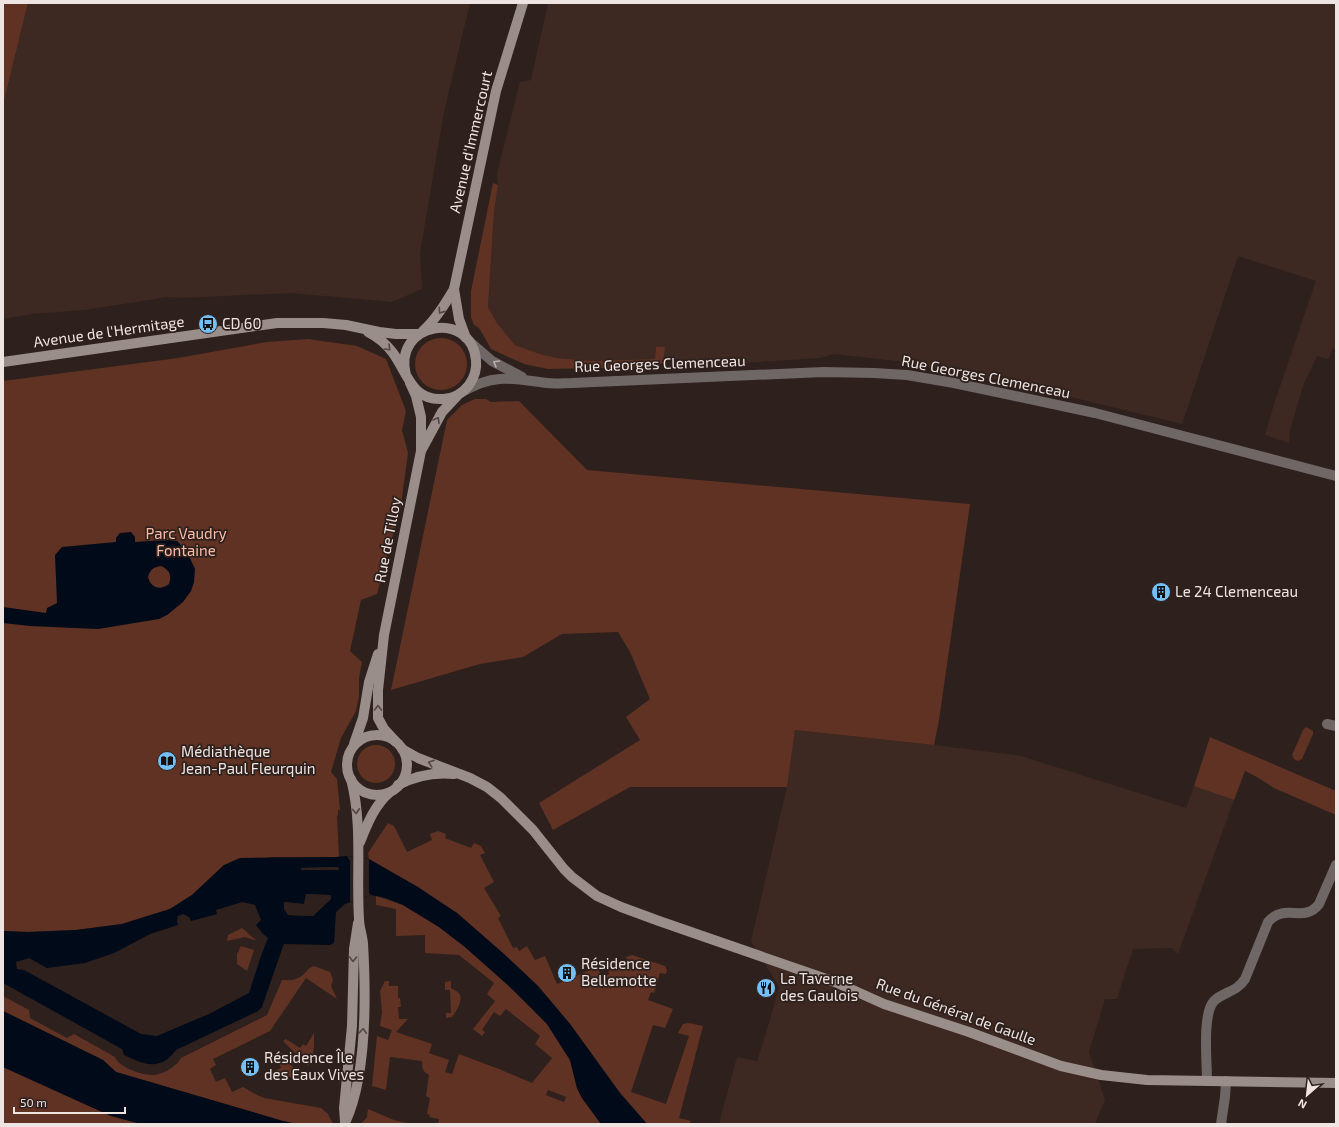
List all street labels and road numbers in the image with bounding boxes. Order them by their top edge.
street label: Avenue d'Immercourt [445,69,495,215]
street label: Avenue de l'Hermitage [32,312,185,351]
street label: Rue Georges Clemenceau [574,351,746,375]
street label: Rue Georges Clemenceau [900,351,1072,401]
street label: Rue de Tilloy [370,496,404,584]
street label: Rue du Général de Gaulle [874,974,1039,1048]

